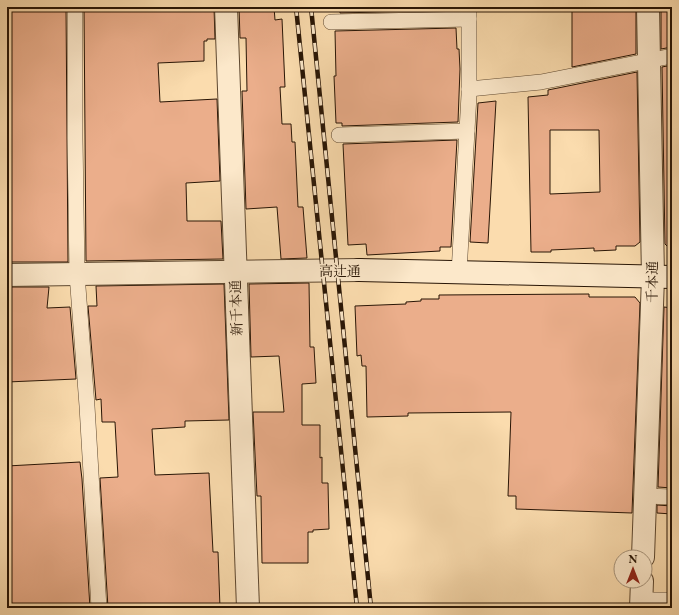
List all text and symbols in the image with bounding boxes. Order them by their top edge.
street label: 千本通 [643,261,661,303]
street label: 高辻通 [319,262,361,280]
street label: 新千本通 [226,280,246,336]
north arrow [613,549,653,589]
text: N [629,552,638,566]

